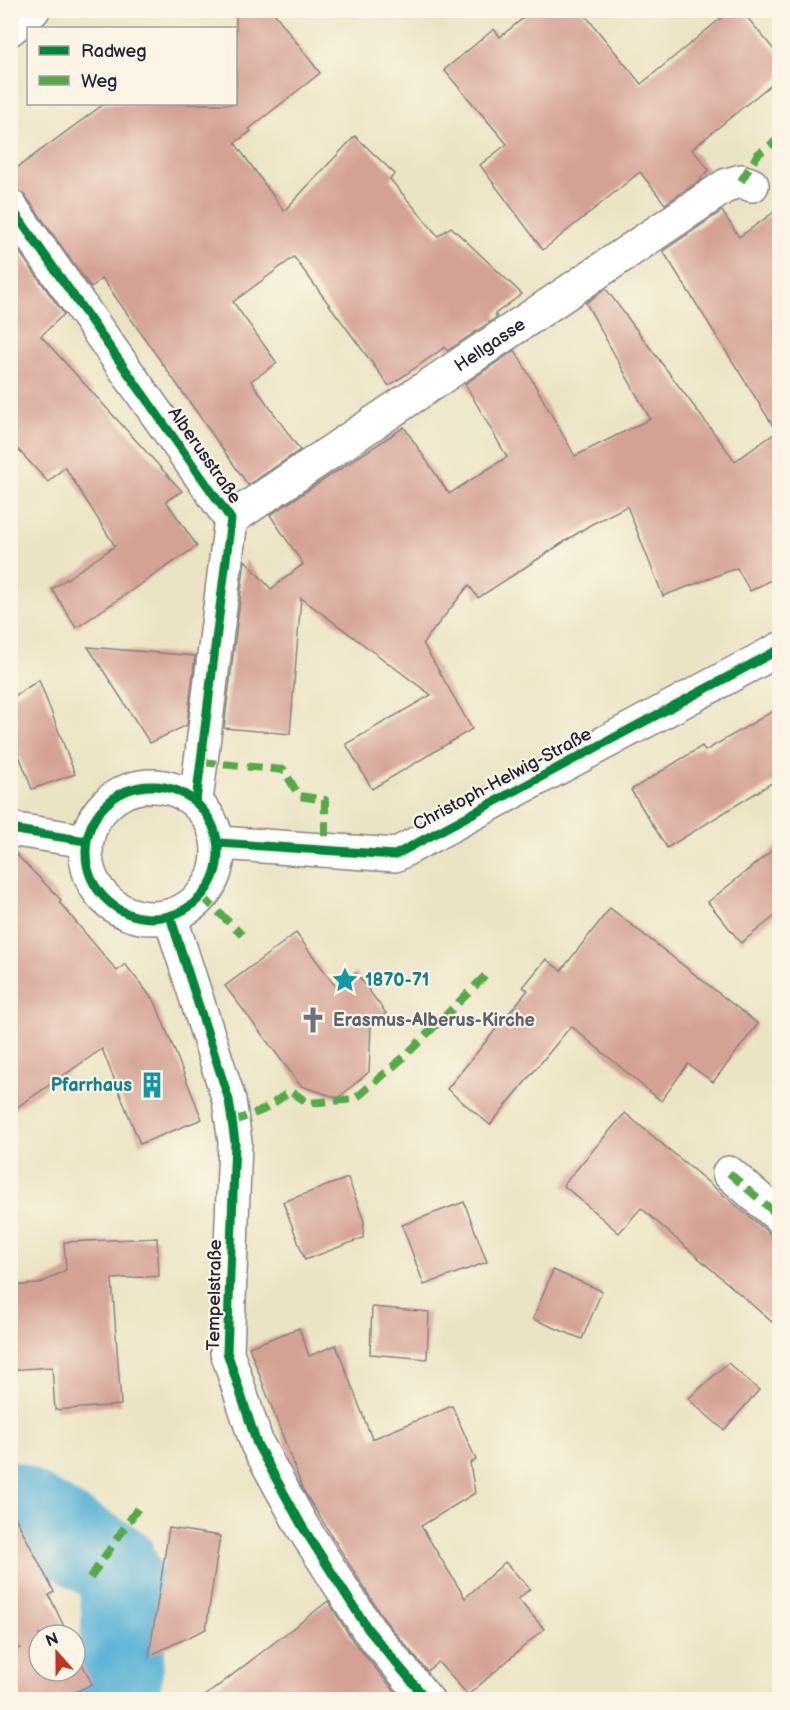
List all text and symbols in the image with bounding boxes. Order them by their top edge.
legend [27,27,237,105]
text: Radweg [81,41,147,62]
text: Weg [81,71,117,92]
street label: Hellgasse [451,314,530,376]
street label: Alberusstraße [164,403,246,508]
street label: Christoph-Helwig-Straße [409,723,595,835]
place icon: 1870-71 [330,965,360,995]
place label: 1870-71 [365,970,429,991]
church icon: Erasmus-Alberus-Kirche [298,1005,328,1035]
place label: Erasmus-Alberus-Kirche [333,1010,535,1031]
building icon: Pfarrhaus [137,1070,167,1100]
place label: Pfarrhaus [51,1075,132,1096]
street label: Tempelstraße [203,1239,226,1351]
north arrow [27,1623,87,1683]
text: N [43,1629,61,1651]

